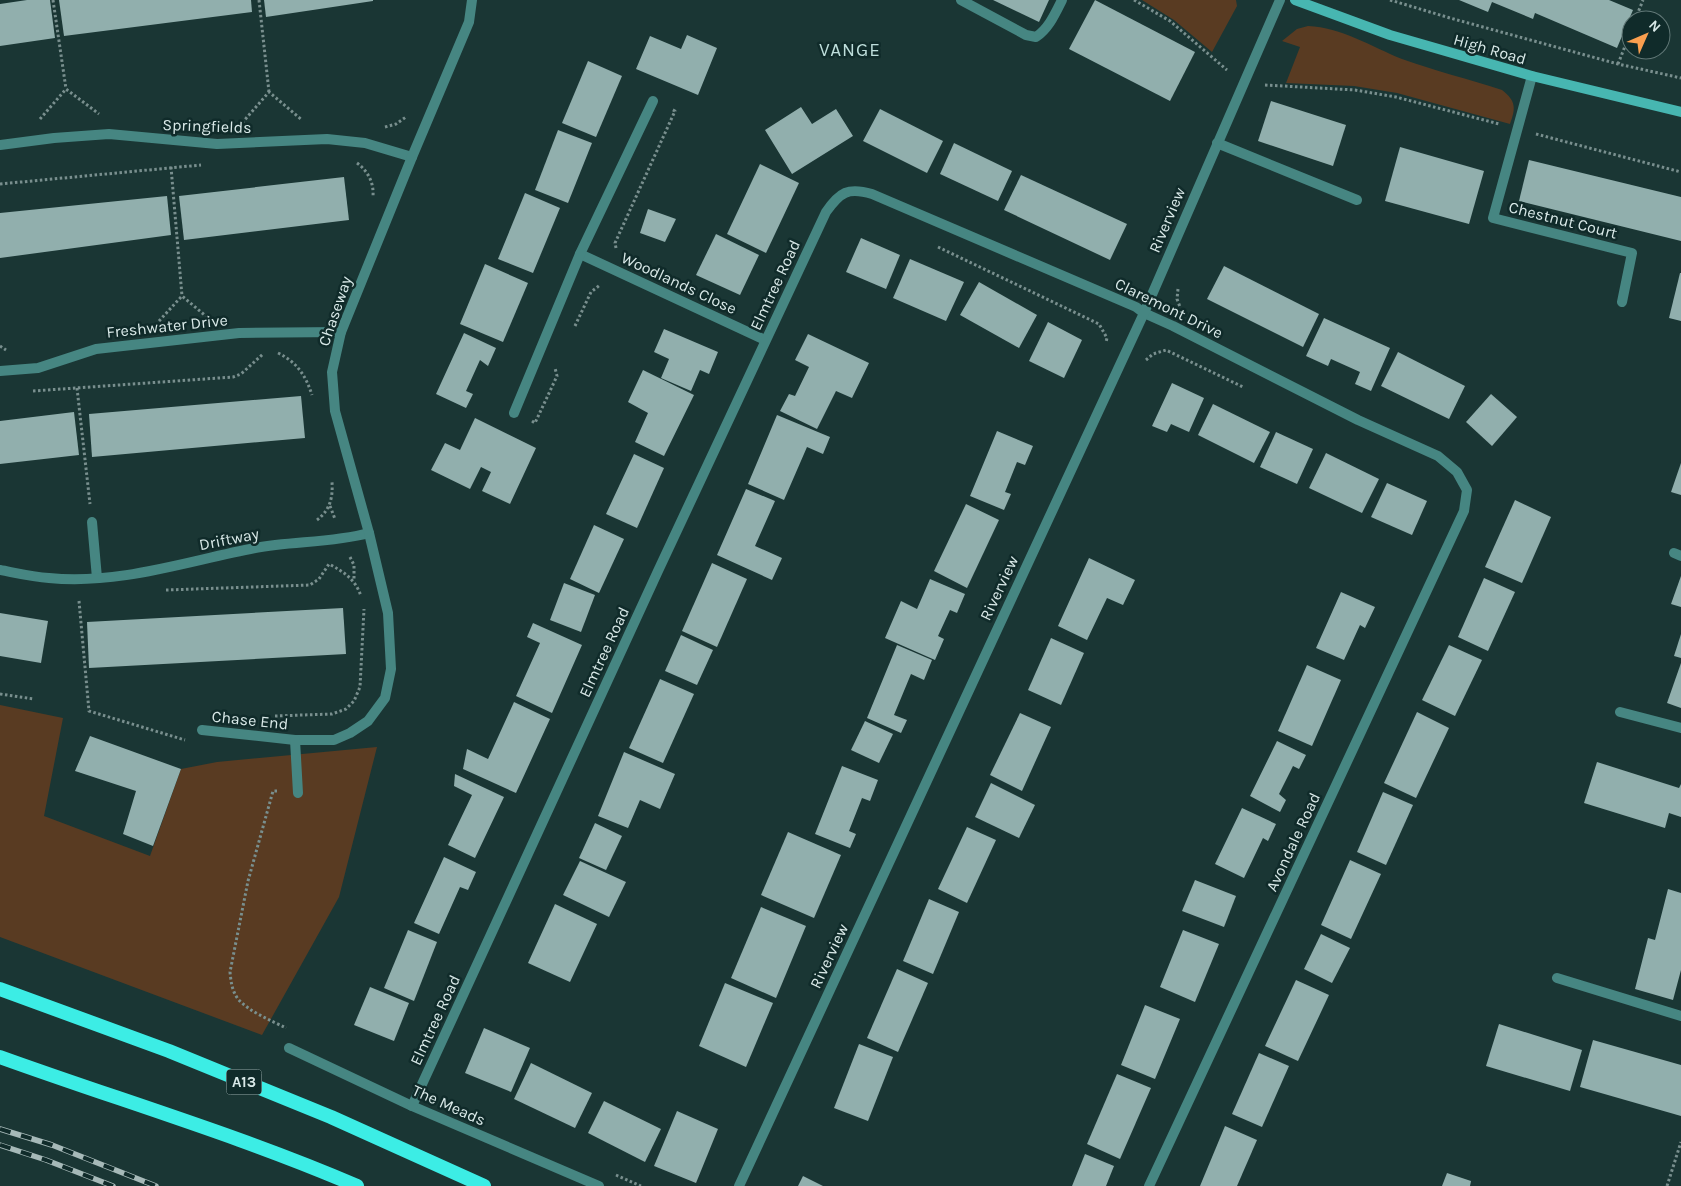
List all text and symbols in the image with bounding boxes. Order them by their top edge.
north arrow [1621,10,1671,60]
text: N [1645,17,1664,36]
street label: High Road [1451,30,1529,68]
district label: VANGE [819,39,881,61]
street label: Springfields [162,115,252,137]
street label: Riverview [1145,184,1189,256]
street label: Chestnut Court [1507,197,1619,243]
street label: Elmtree Road [746,237,804,333]
street label: Woodlands Close [618,248,740,318]
street label: Chaseway [314,273,356,348]
street label: Claremont Drive [1112,274,1226,342]
street label: Freshwater Drive [105,310,229,342]
street label: Driftway [198,524,261,554]
street label: Riverview [976,552,1022,623]
street label: Elmtree Road [575,604,633,700]
street label: Chase End [211,707,289,733]
street label: Avondale Road [1262,790,1324,894]
street label: Riverview [806,920,852,991]
street label: Elmtree Road [406,972,464,1068]
road number: A13 [226,1070,262,1094]
street label: The Meads [409,1080,489,1130]

